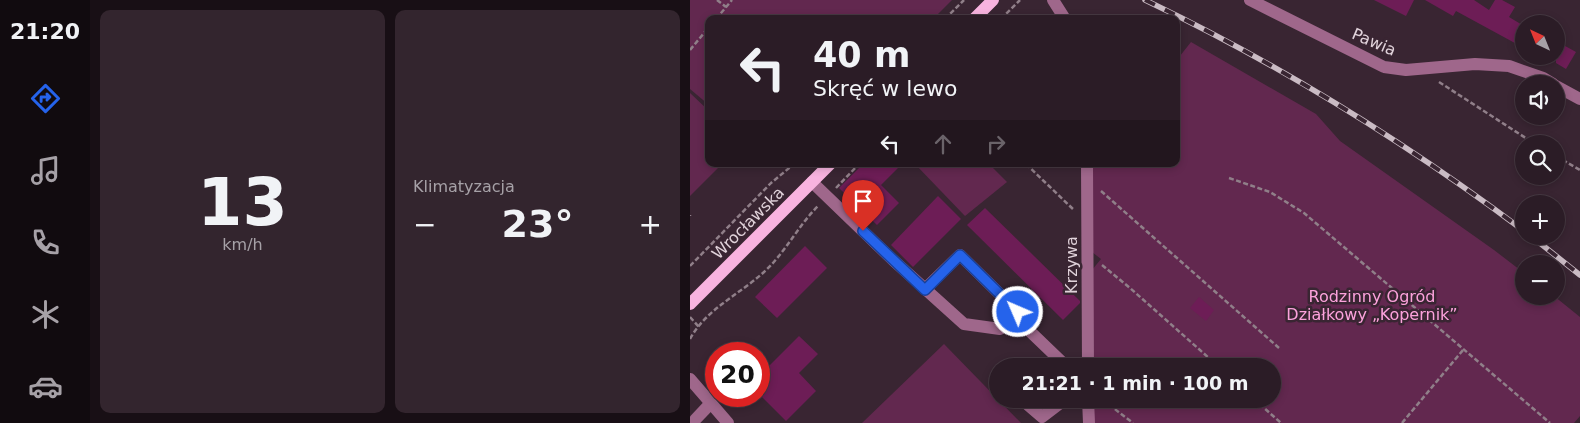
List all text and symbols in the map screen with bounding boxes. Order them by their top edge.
north arrow [1515,15,1565,65]
map controls [1515,15,1565,305]
text: 21:20 [10,19,80,44]
street label: Pawia [1349,24,1399,60]
icon: left [730,35,795,100]
text: 40 m [813,35,910,75]
button: sound [1515,75,1565,125]
text: Skręć w lewo [813,76,957,101]
icon: directions [28,81,63,116]
icon: left [876,130,904,158]
icon: ahead [929,130,957,158]
icon: right [982,130,1010,158]
button: search [1515,135,1565,185]
icon: music [28,153,63,188]
text: 13 [197,165,288,240]
text: Klimatyzacja [413,177,515,196]
pin [842,180,884,231]
street label: Wrocławska [708,183,788,263]
icon: arrive [849,187,877,215]
button: + [1515,195,1565,245]
text: 23° [502,202,573,246]
text: − [413,208,436,241]
text: + [639,208,662,241]
icon: phone [28,225,63,260]
text: km/h [222,235,263,254]
street label: Krzywa [1062,236,1081,294]
button: − [1515,255,1565,305]
position arrow [991,285,1043,337]
park label: Rodzinny Ogród Działkowy „Kopernik” [1286,287,1458,324]
icon: climate [28,297,63,332]
speed limit sign: 20 [705,342,770,407]
icon: car [28,369,63,404]
text: 21:21 · 1 min · 100 m [1021,372,1249,394]

